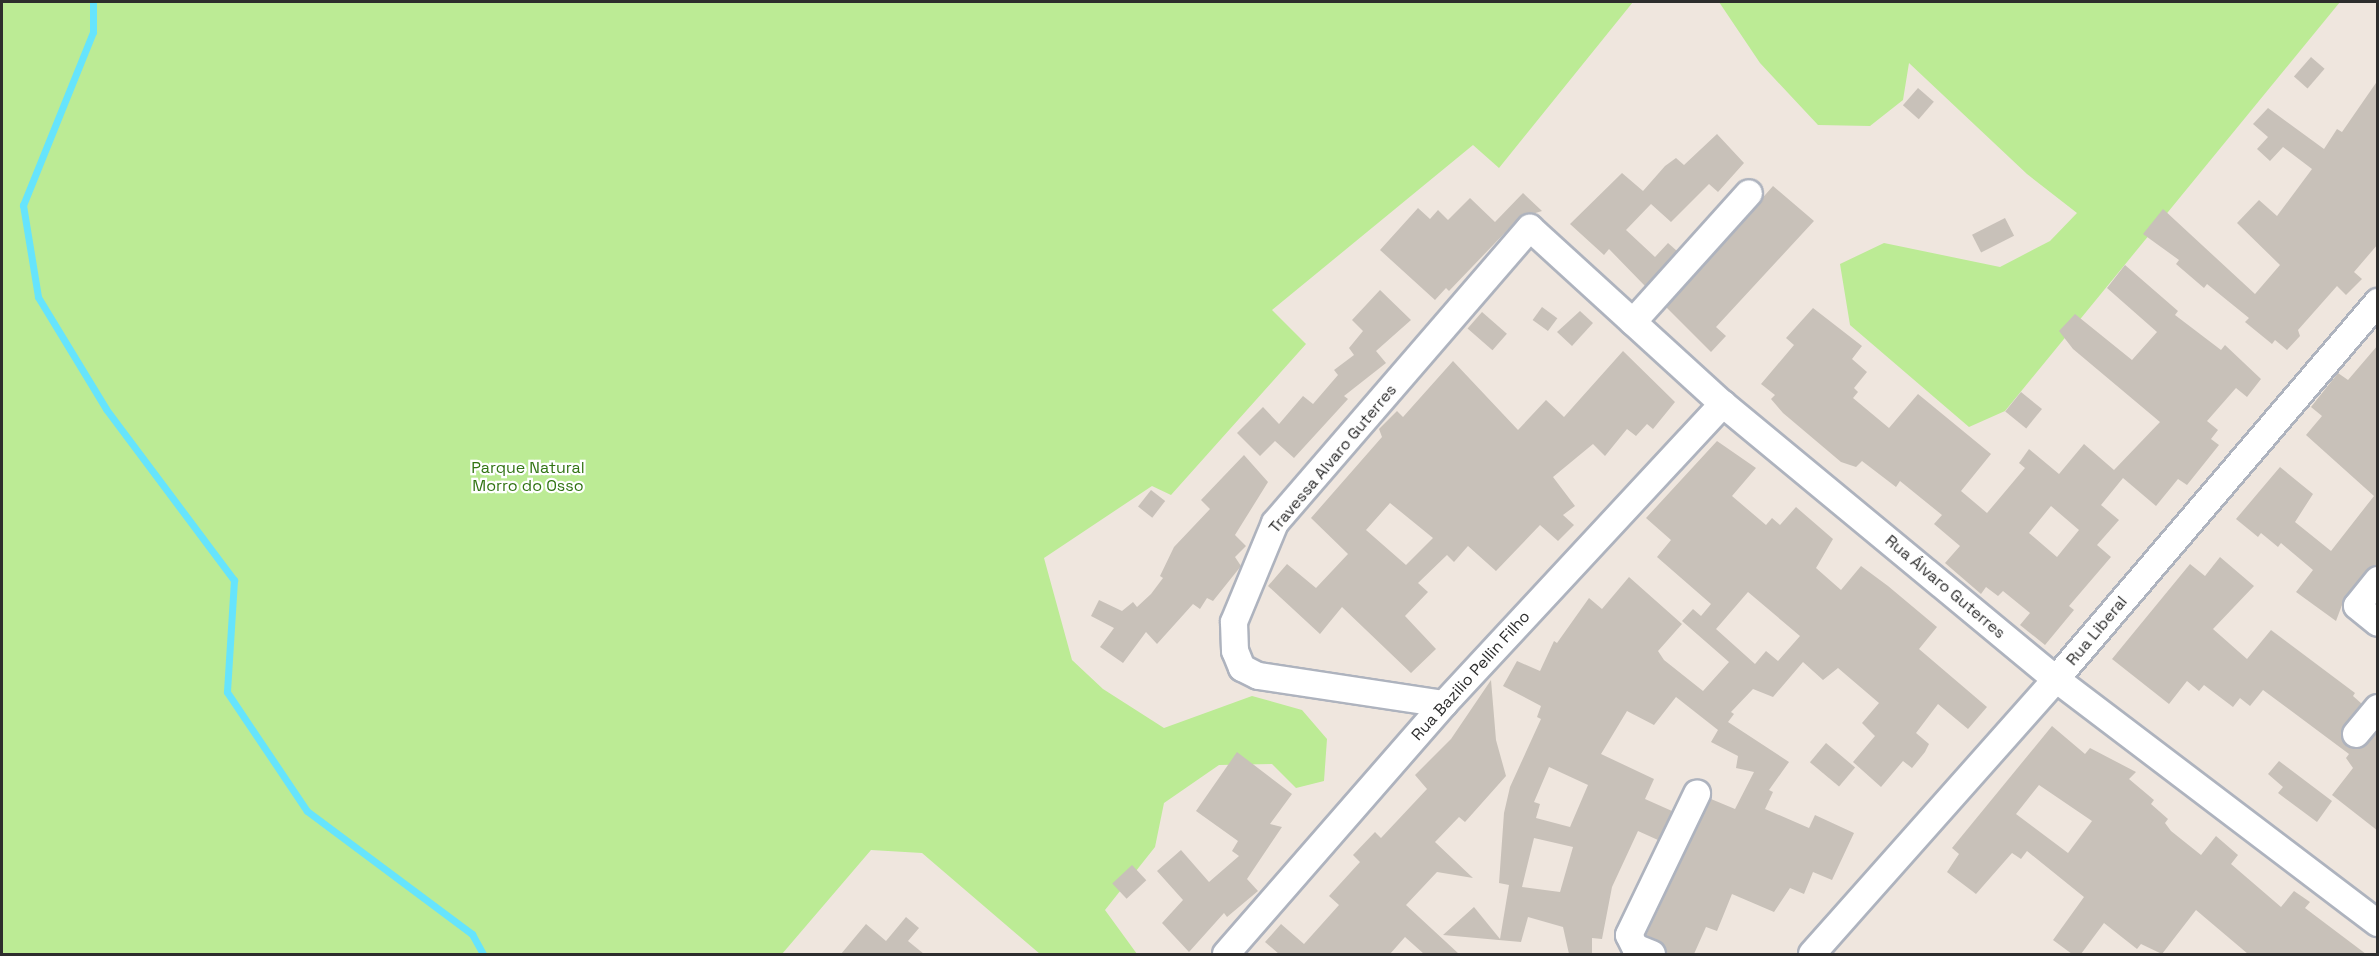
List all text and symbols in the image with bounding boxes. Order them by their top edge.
street label: Travessa Alvaro Guterres [1265,381,1401,537]
park label: Parque Natural Morro do Osso [471,458,585,496]
street label: Rua Álvaro Guterres [1881,531,2009,643]
street label: Rua Liberal [2062,592,2132,670]
street label: Rua Bazilio Pellin Filho [1408,607,1534,745]

